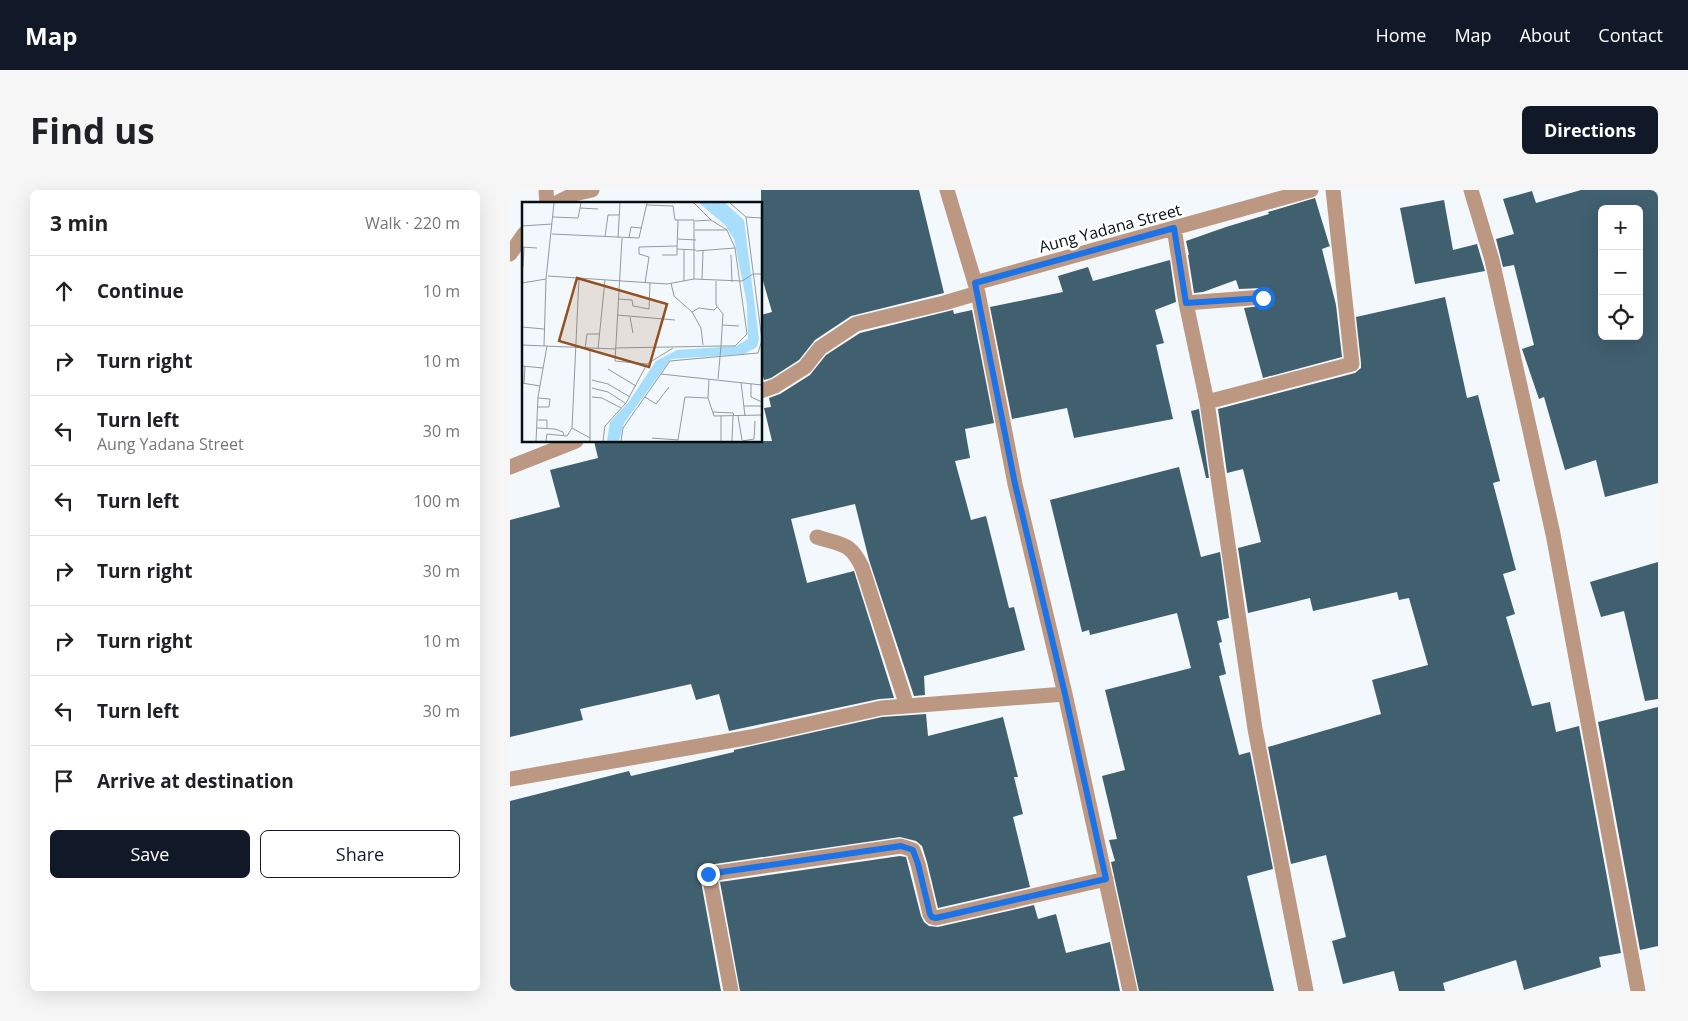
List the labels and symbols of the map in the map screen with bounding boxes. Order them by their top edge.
street label: Aung Yadana Street [1036,198,1184,258]
inset map [522,202,762,442]
route start [1252,287,1275,310]
route end [697,863,720,886]

